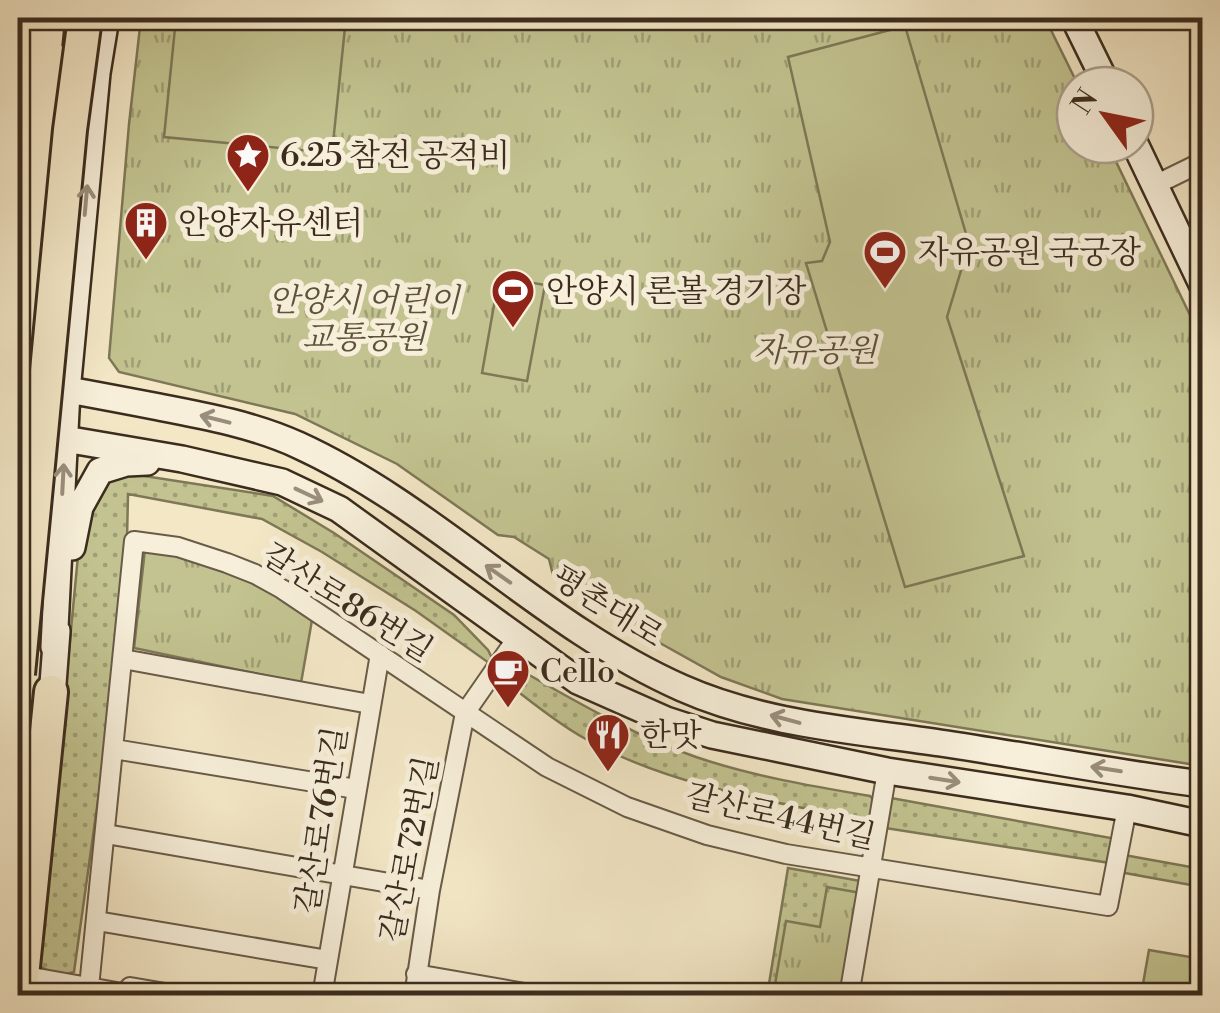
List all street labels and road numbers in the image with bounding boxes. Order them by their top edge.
street label: 갈산로86번길 [255,535,440,671]
street label: 평촌대로 [544,557,671,657]
street label: 갈산로76번길 [287,724,357,917]
street label: 갈산로72번길 [372,753,448,946]
street label: 갈산로44번길 [682,776,879,858]

